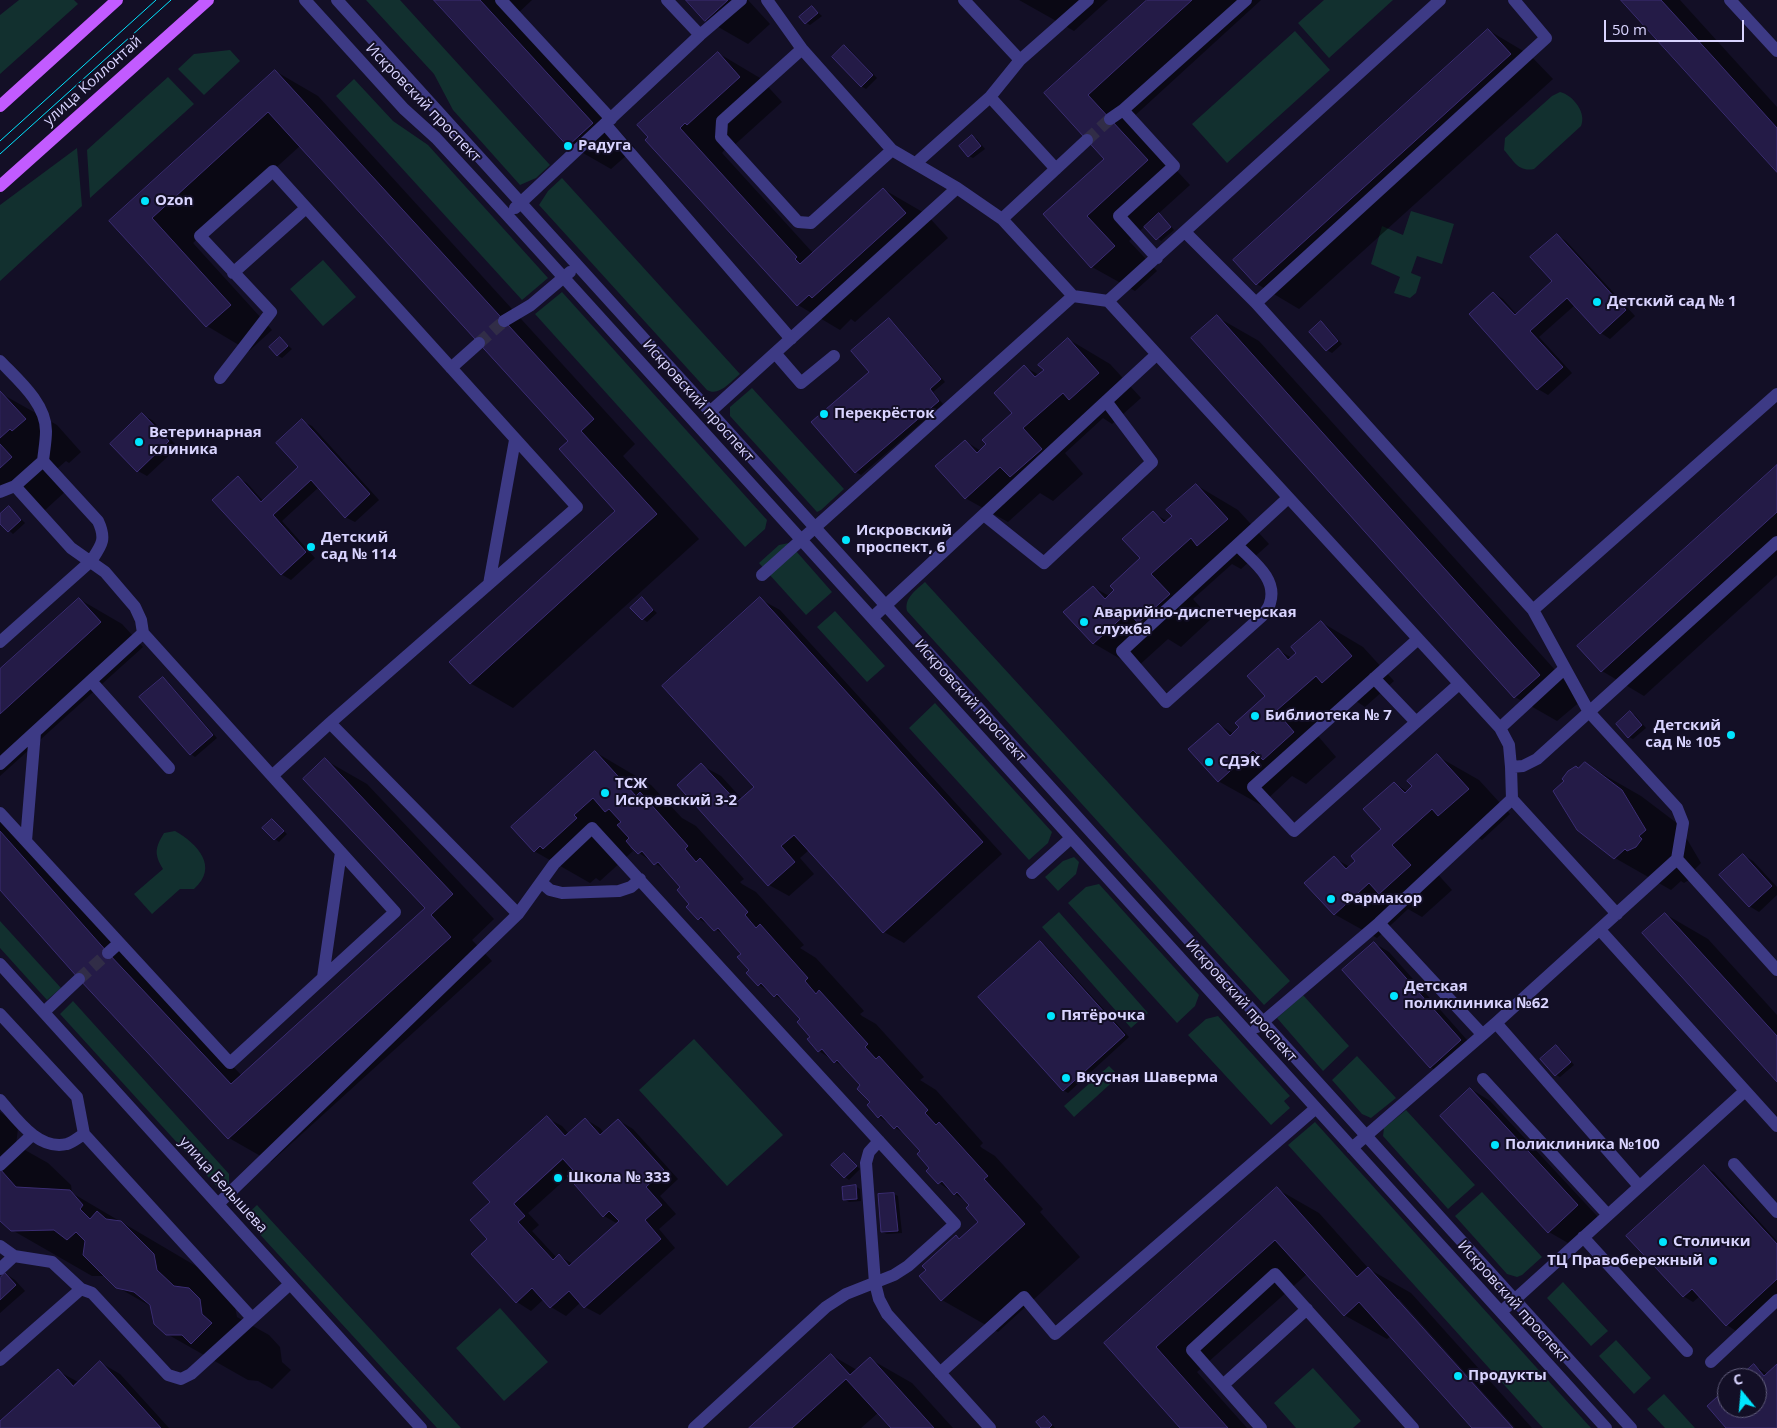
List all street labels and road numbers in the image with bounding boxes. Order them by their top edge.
street label: улица Коллонтай [40,32,146,130]
street label: Искровский проспект [362,40,484,166]
street label: Искровский проспект [638,336,758,466]
street label: Искровский проспект [910,636,1030,766]
street label: Искровский проспект [1181,936,1301,1066]
street label: улица Белышева [175,1133,271,1237]
street label: Искровский проспект [1453,1237,1573,1367]

